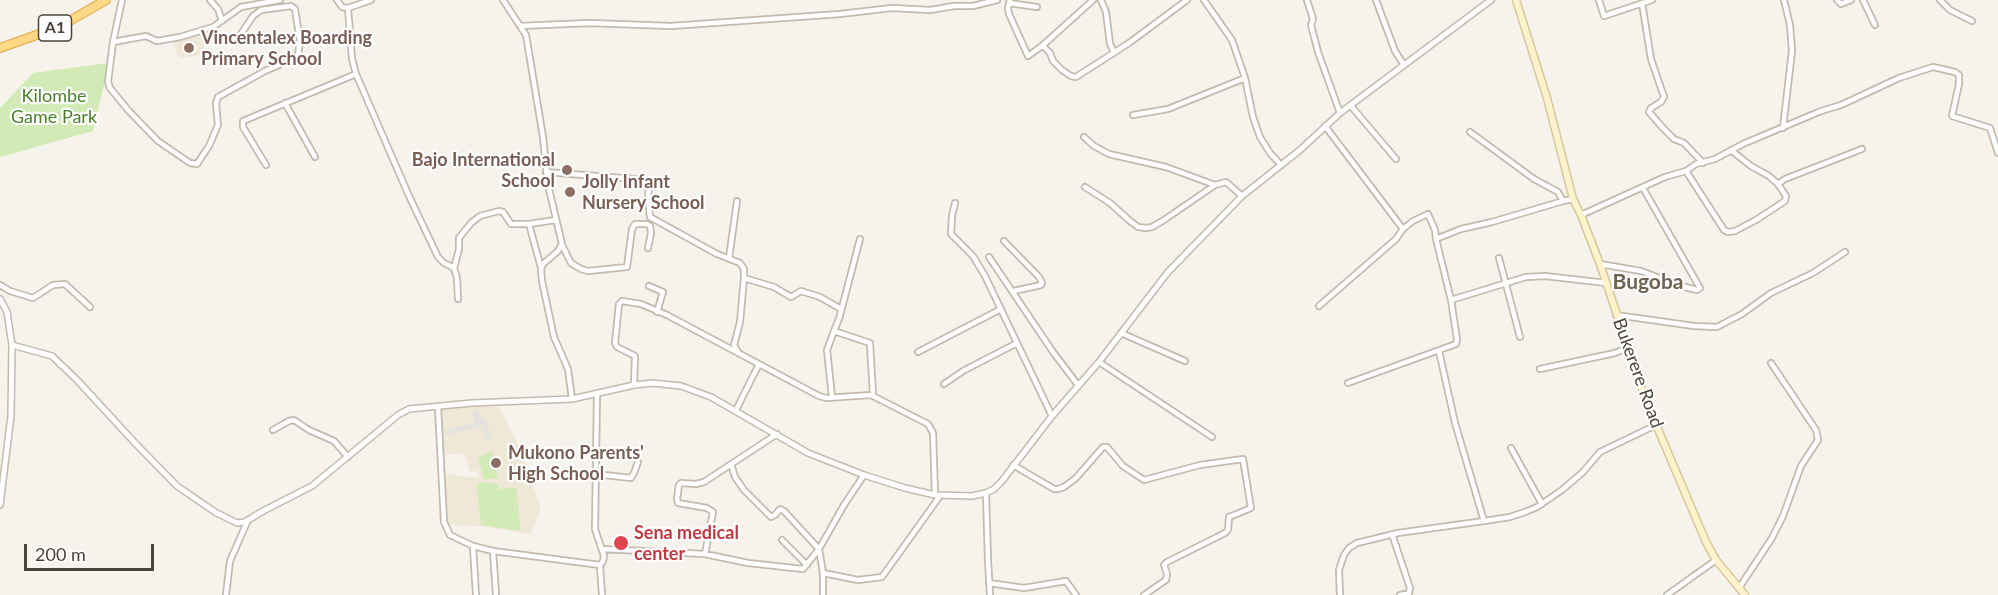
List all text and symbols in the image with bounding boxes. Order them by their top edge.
road number: A1 [38,15,72,41]
place label: Vincentalex Boarding Primary School [201,27,372,70]
marker: Vincentalex Boarding Primary School [182,41,196,55]
park label: Kilombe Game Park [11,85,97,128]
place label: Bajo International School [412,149,555,192]
marker: Bajo International School [560,163,574,177]
place label: Jolly Infant Nursery School [582,171,704,213]
marker: Jolly Infant Nursery School [563,185,577,199]
district label: Bugoba [1612,269,1684,295]
street label: Bukerere Road [1608,315,1668,431]
place label: Mukono Parents' High School [508,442,644,484]
marker: Mukono Parents' High School [489,456,503,470]
place label: Sena medical center [634,522,739,564]
scale bar [27,532,158,570]
marker: Sena medical center [612,534,630,552]
text: 200 m [35,543,86,565]

